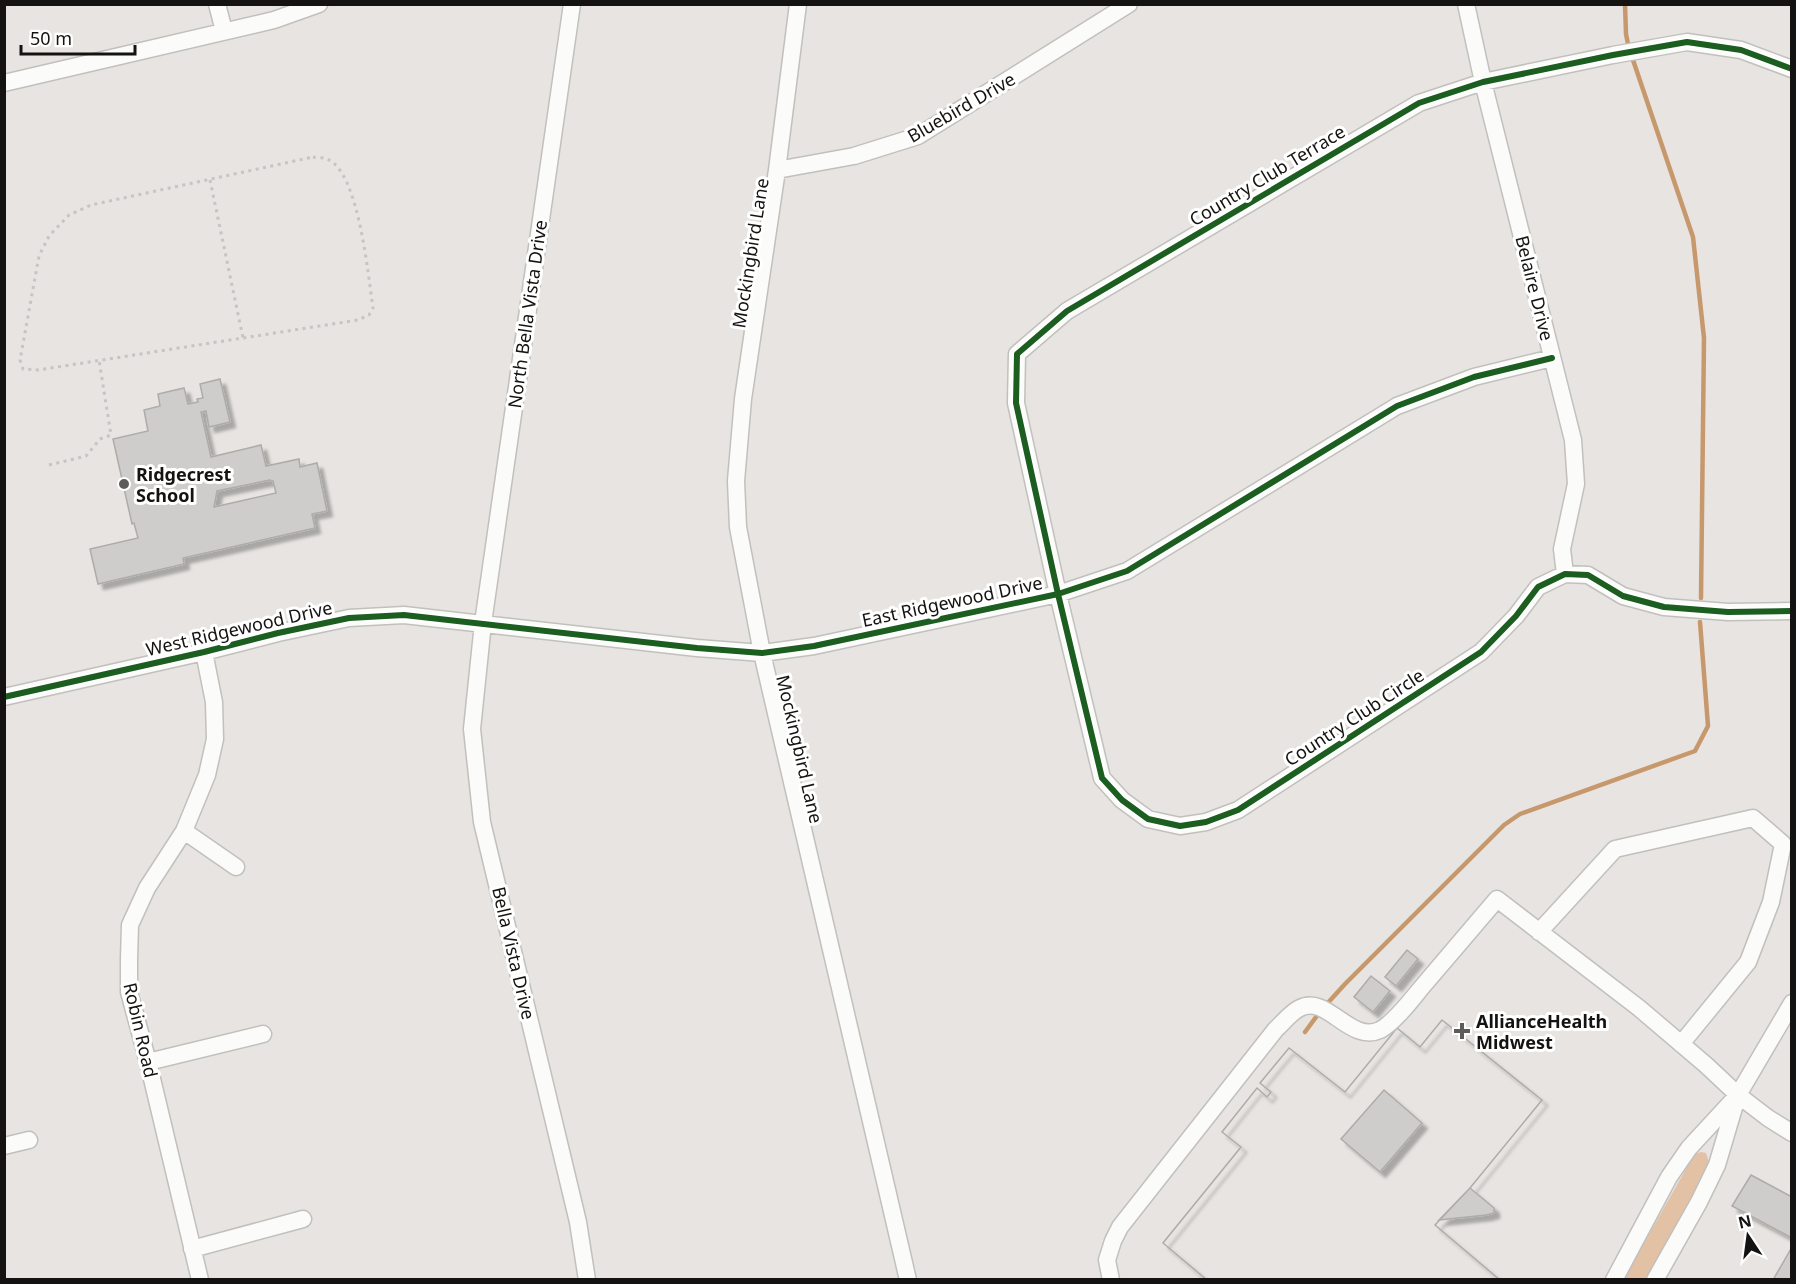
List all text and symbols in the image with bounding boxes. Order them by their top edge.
scale bar [21,18,135,56]
text: 50 m [30,26,72,50]
street label: Bluebird Drive [903,66,1019,148]
street label: Country Club Terrace [1185,119,1349,231]
street label: Mockingbird Lane [726,176,774,330]
street label: North Bella Vista Drive [502,218,552,410]
street label: Belaire Drive [1510,233,1560,343]
place label: Ridgecrest School [136,462,231,507]
marker: Ridgecrest School [117,477,131,491]
street label: East Ridgewood Drive [860,570,1044,632]
street label: West Ridgewood Drive [144,595,334,661]
street label: Country Club Circle [1280,663,1428,771]
street label: Mockingbird Lane [771,672,829,826]
street label: Bella Vista Drive [487,884,541,1022]
street label: Robin Road [118,980,164,1080]
place label: AllianceHealth Midwest [1476,1009,1607,1054]
marker: AllianceHealth Midwest [1453,1022,1471,1040]
north arrow [1718,1206,1778,1266]
text: N [1736,1209,1753,1234]

